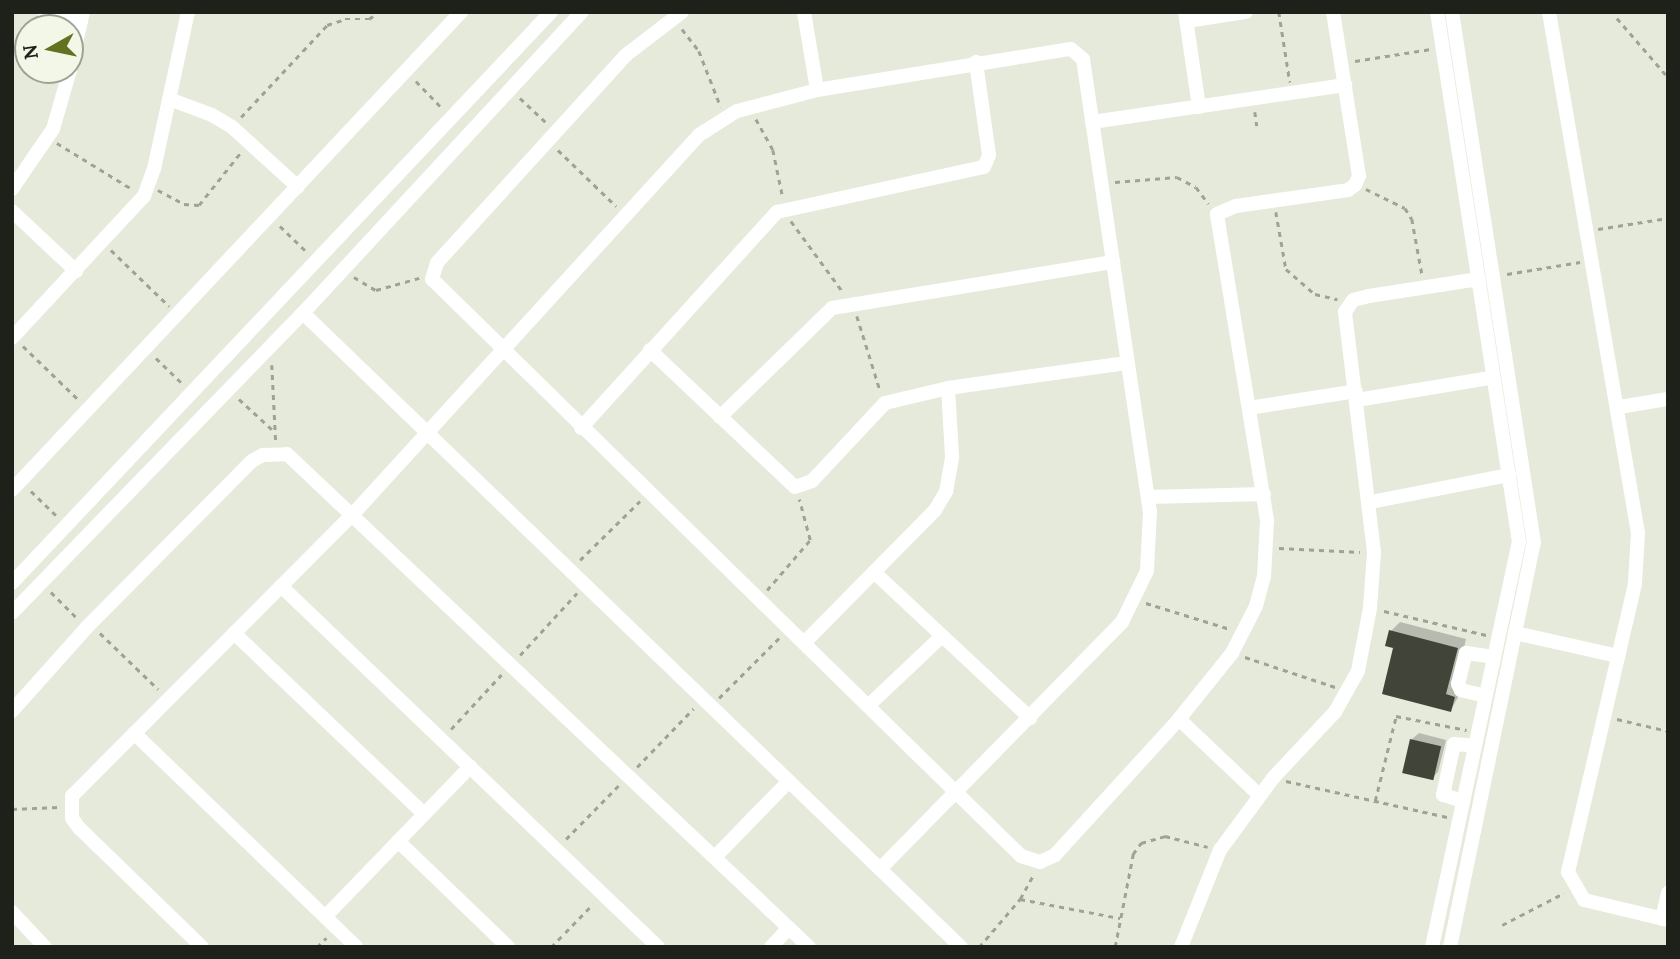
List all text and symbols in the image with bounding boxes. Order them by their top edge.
north arrow [14,14,84,84]
text: N [17,43,43,61]

